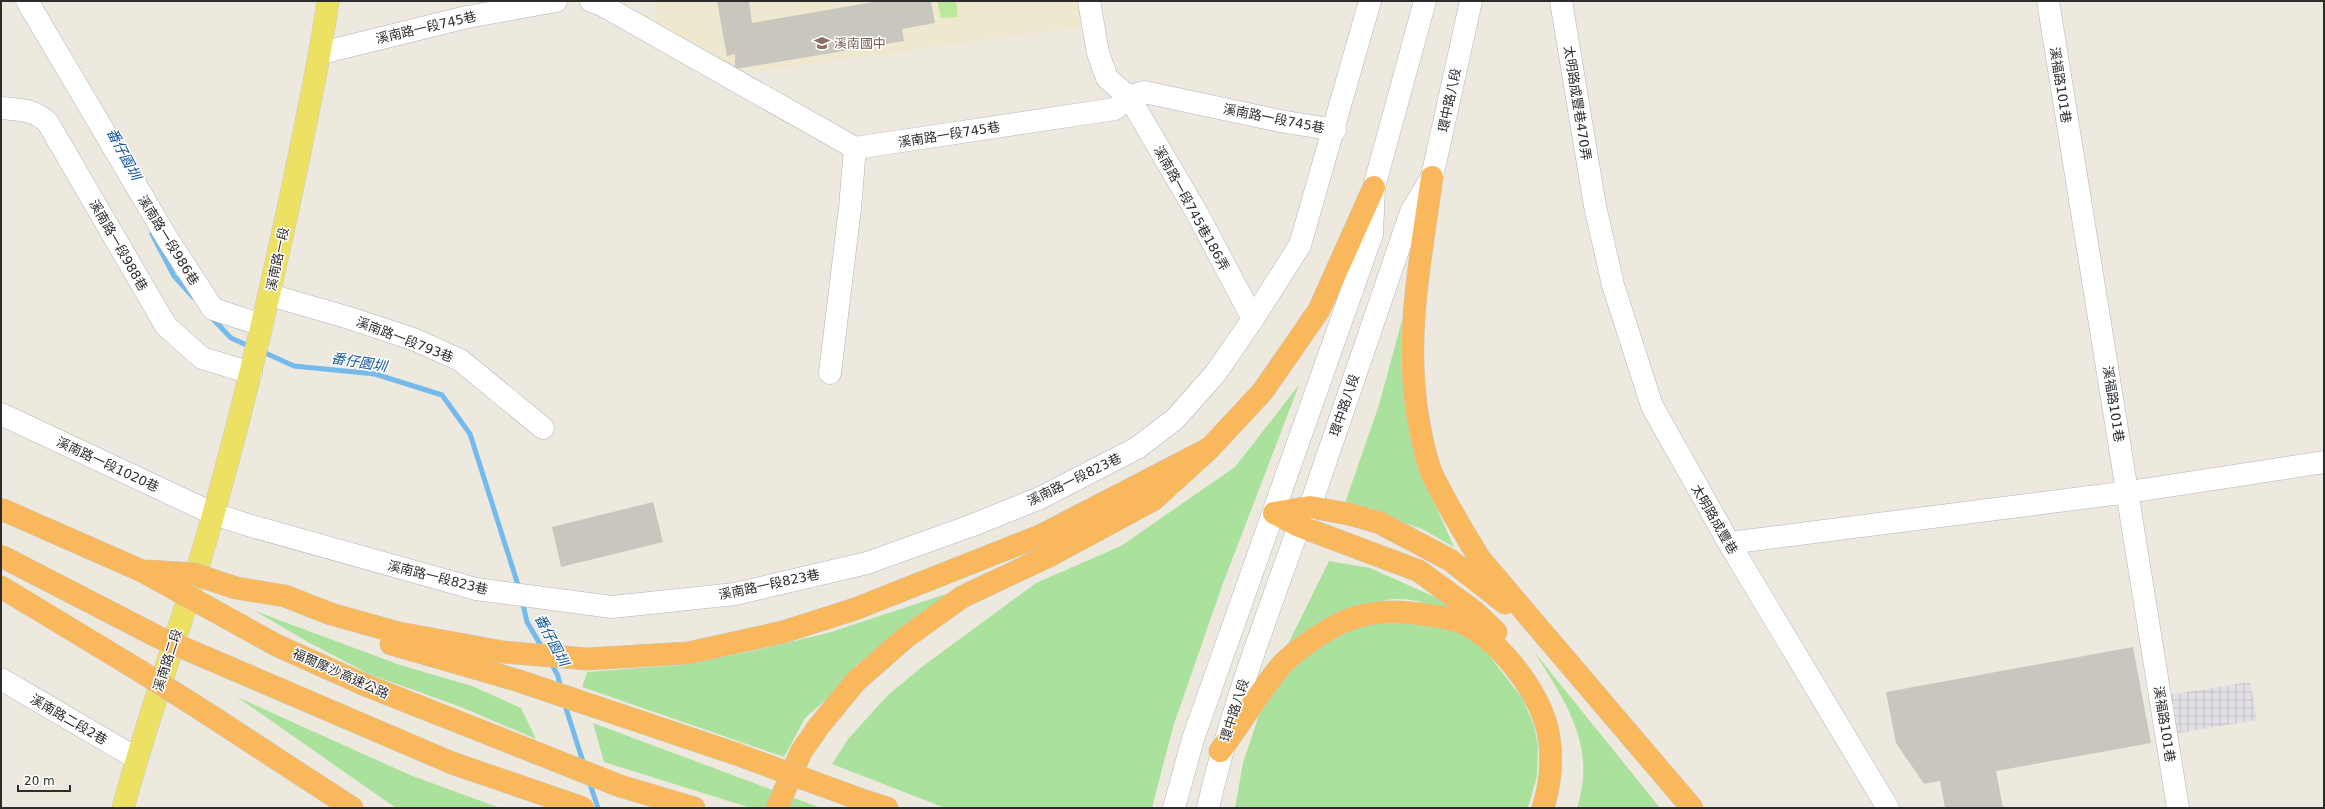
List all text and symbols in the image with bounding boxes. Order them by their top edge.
street label: 溪南路一段745巷 [374,9,478,46]
school or university icon: 溪南國中 [813,34,831,52]
place label: 溪南國中 [834,36,886,51]
street label: 太明路成豐巷470弄 [1561,45,1594,161]
street label: 溪福路101巷 [2047,46,2074,124]
street label: 環中路八段 [1435,67,1464,133]
street label: 溪南路一段745巷 [1222,101,1326,136]
street label: 溪南路一段745巷 [897,119,1001,150]
water label: 番仔園圳 [104,126,145,184]
street label: 溪南路一段745巷186弄 [1151,143,1232,273]
street label: 溪南路一段986巷 [135,193,202,288]
street label: 溪南路一段988巷 [86,197,151,294]
street label: 溪南路一段 [263,226,292,292]
street label: 溪南路一段793巷 [354,314,456,365]
water label: 番仔園圳 [330,350,390,375]
street label: 溪福路101巷 [2100,365,2127,443]
street label: 環中路八段 [1327,372,1362,438]
street label: 溪南路一段1020巷 [54,434,161,495]
street label: 溪南路一段823巷 [1025,450,1124,509]
street label: 太明路成豐巷 [1689,482,1741,557]
street label: 溪南路一段823巷 [386,558,490,597]
street label: 溪南路一段823巷 [717,566,821,603]
water label: 番仔園圳 [532,612,573,670]
street label: 溪南路二段 [150,627,185,693]
street label: 福爾摩沙高速公路 [290,645,391,701]
street label: 環中路八段 [1217,677,1252,743]
street label: 溪福路101巷 [2151,685,2178,763]
street label: 溪南路二段2巷 [28,691,110,747]
scale bar [18,767,70,793]
text: 20 m [24,774,55,788]

